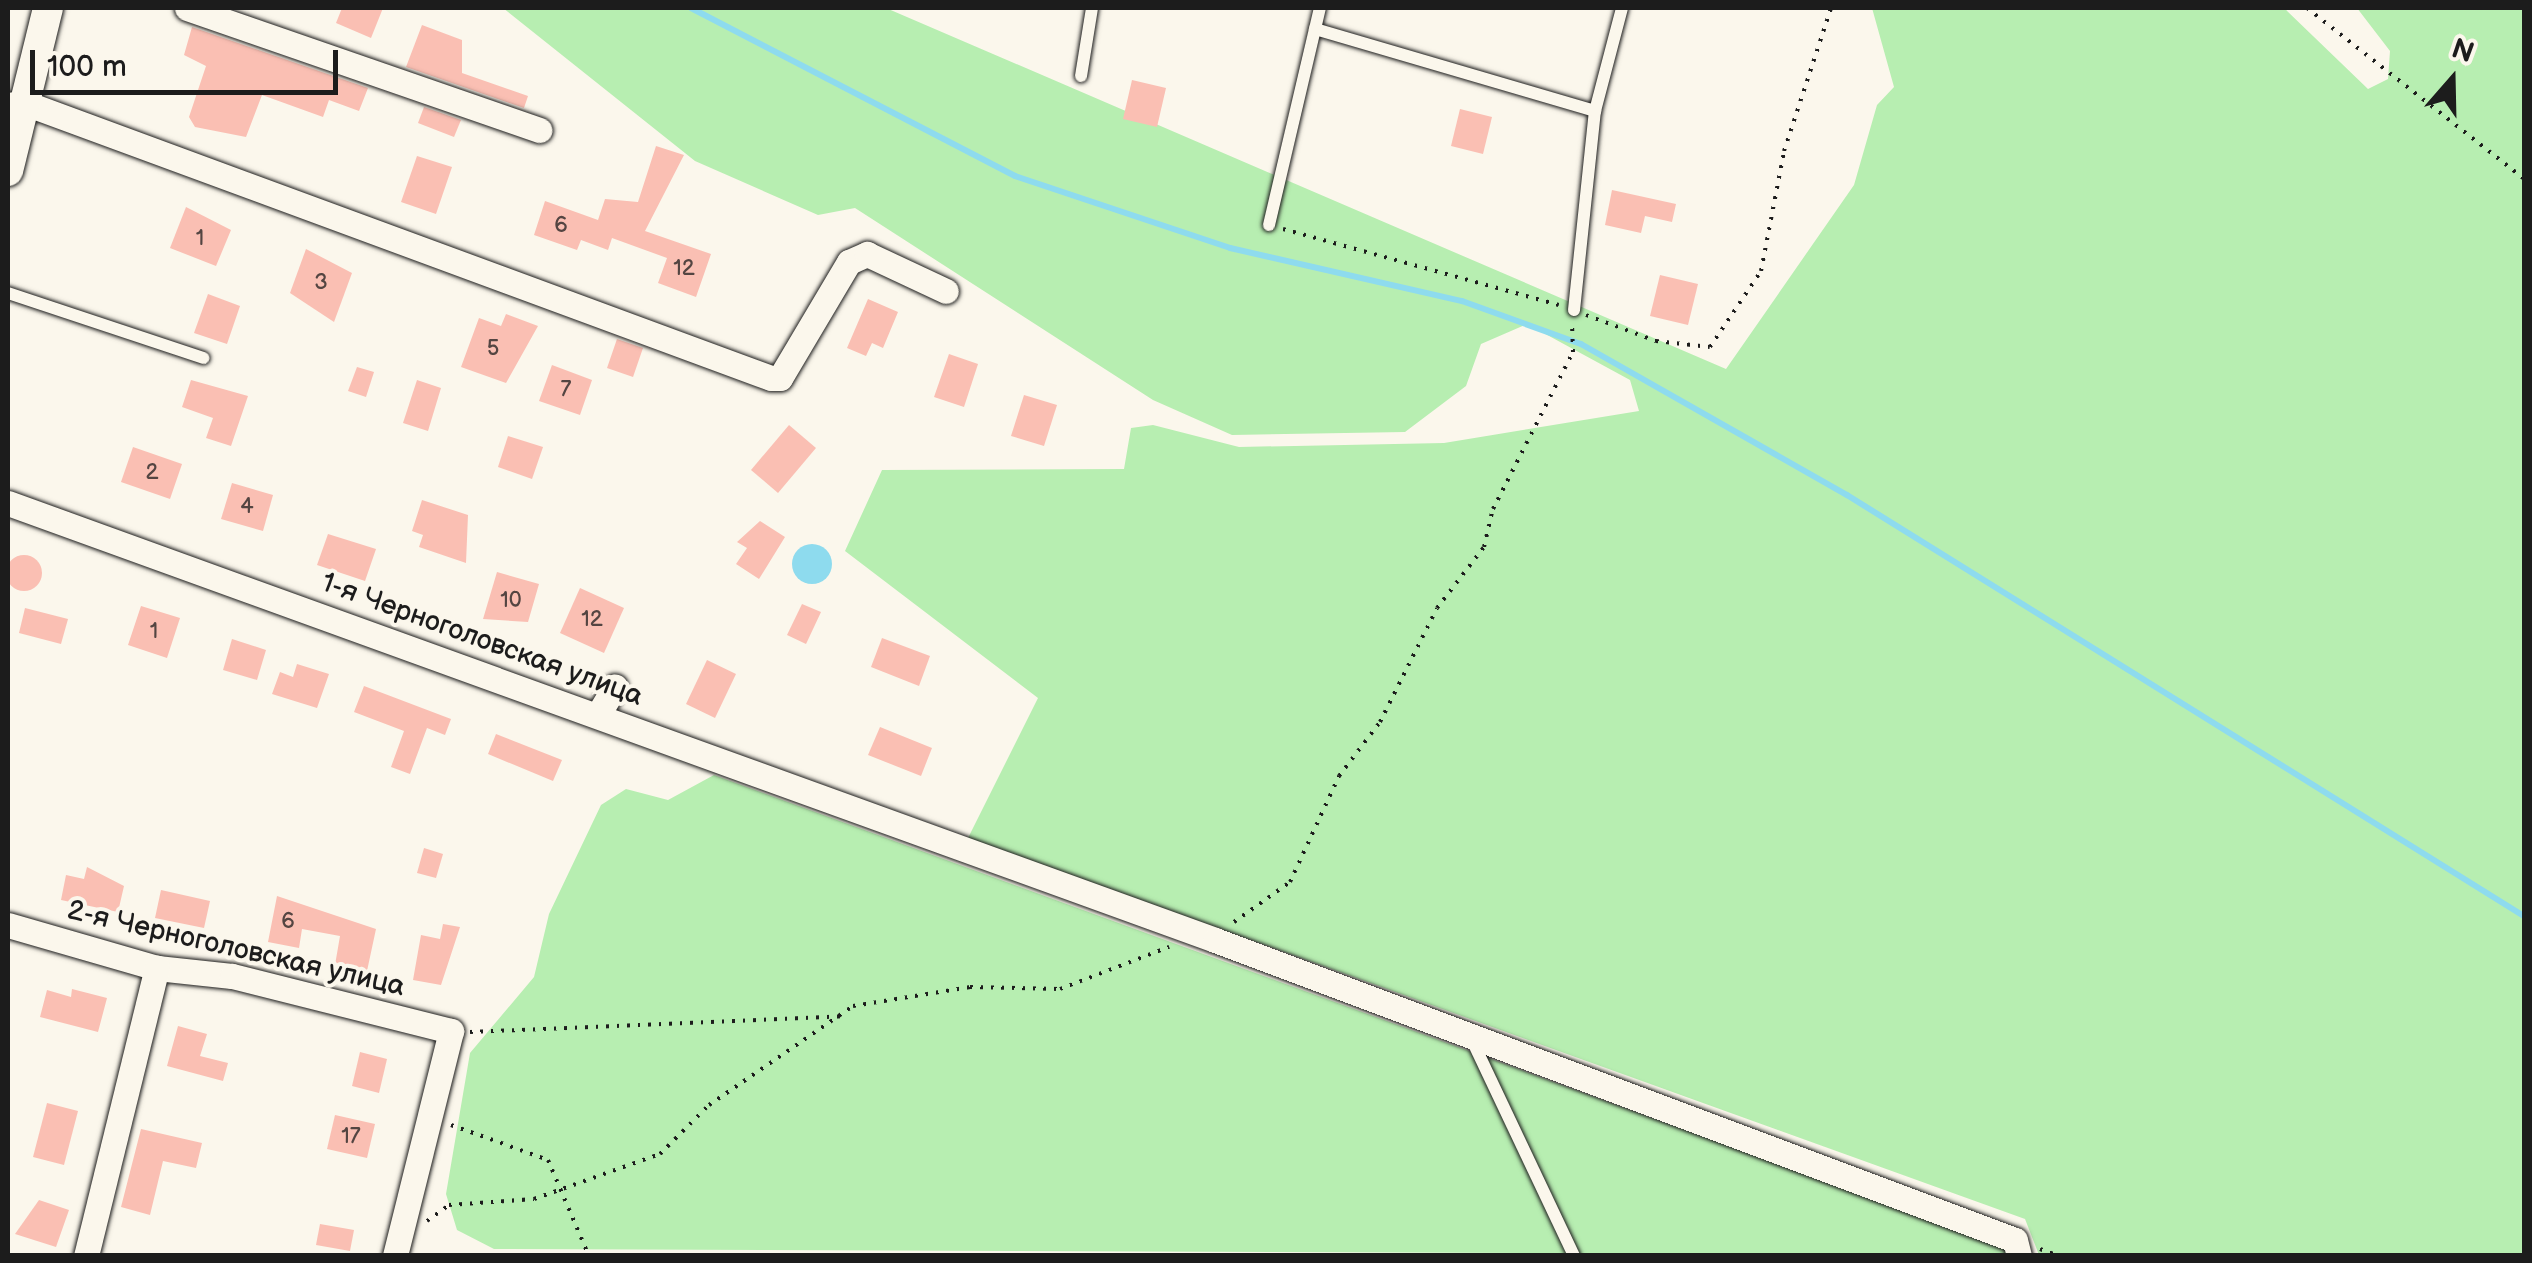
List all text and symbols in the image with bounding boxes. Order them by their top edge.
scale bar [35,30,342,92]
north arrow [2402,30,2502,130]
text: N [2447,32,2478,70]
text: 100 m [47,49,127,85]
house number: 6 [554,213,568,239]
house number: 1 [196,226,204,252]
house number: 12 [673,256,695,282]
house number: 3 [314,270,328,296]
house number: 5 [487,336,499,362]
house number: 7 [561,377,571,403]
house number: 2 [146,460,158,486]
house number: 4 [240,494,254,520]
street label: 1-я Черноголовская улица [317,566,647,714]
house number: 10 [500,588,522,614]
house number: 12 [581,607,603,633]
house number: 1 [150,619,158,645]
street label: 2-я Черноголовская улица [64,894,408,1004]
house number: 6 [281,909,295,935]
house number: 17 [341,1124,361,1150]

